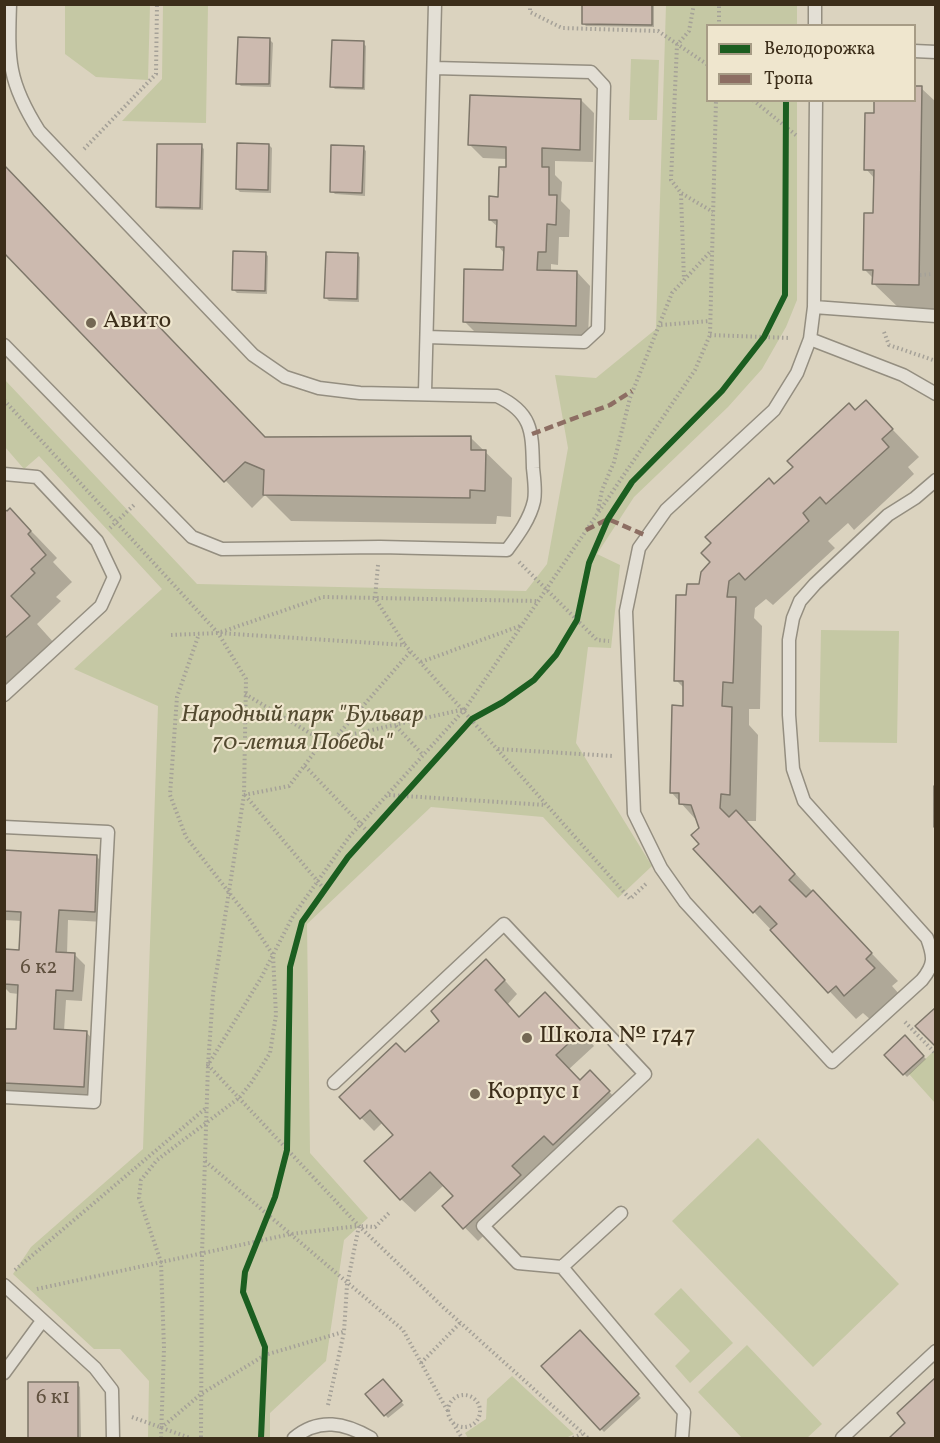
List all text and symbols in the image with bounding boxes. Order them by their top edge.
legend [706,24,916,102]
text: Велодорожка [764,37,875,62]
text: Тропа [764,67,813,92]
place label: Авито [103,309,171,337]
marker: Авито [84,316,98,330]
park label: Народный парк "Бульвар 70-летия Победы" [181,703,423,759]
house number: 6 к2 [20,956,58,982]
place label: Школа № 1747 [539,1024,696,1052]
marker: Школа № 1747 [520,1031,534,1045]
place label: Корпус 1 [487,1080,580,1108]
marker: Корпус 1 [468,1087,482,1101]
house number: 6 к1 [36,1386,70,1412]

